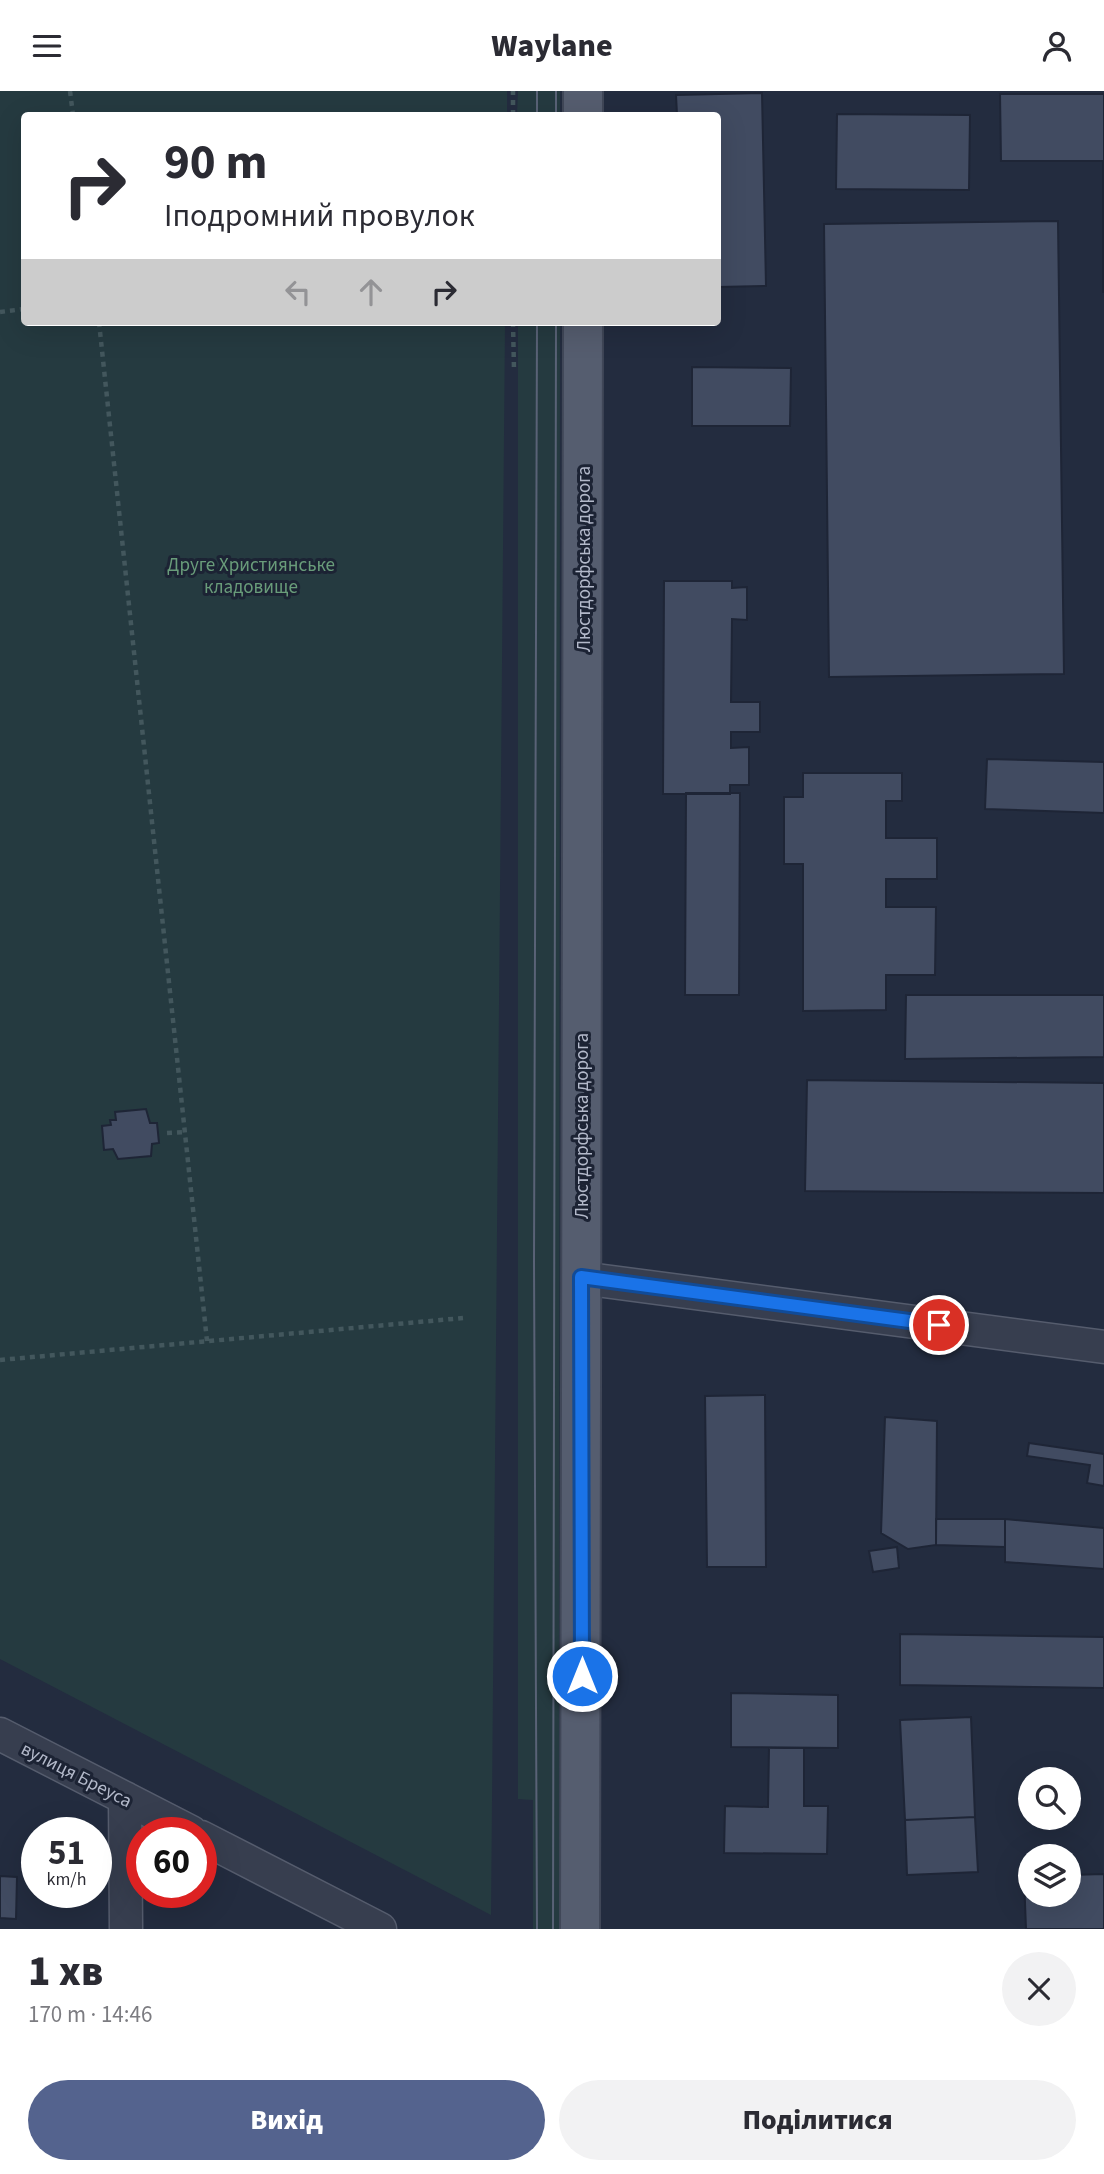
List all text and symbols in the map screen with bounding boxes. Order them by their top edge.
text: Waylane [491,23,613,69]
icon: menu [28,27,66,65]
icon: person [1038,27,1076,65]
text: 90 m [164,128,268,198]
icon: right [49,140,140,231]
text: Іподромний провулок [164,193,475,239]
icon: left [279,273,317,311]
icon: ahead [352,273,390,311]
icon: right [425,273,463,311]
street label: Люстдорфська дорога [571,466,598,652]
park label: Друге Християнське кладовище [167,552,335,601]
street label: Люстдорфська дорога [569,1033,596,1219]
pin [909,1295,969,1355]
icon: arrive [920,1306,958,1344]
position arrow [545,1639,619,1713]
street label: вулиця Бреуса [16,1736,136,1815]
map controls [1018,1767,1081,1907]
button: search [1018,1767,1081,1830]
speed limit sign: 60 [126,1817,217,1908]
text: 51 [48,1828,85,1878]
button: layers [1018,1844,1081,1907]
text: km/h [47,1867,86,1892]
text: 1 хв [28,1942,103,2002]
button: close [1002,1952,1076,2026]
text: 170 m · 14:46 [28,1998,152,2031]
button: Вихід [28,2080,545,2160]
button: Поділитися [559,2080,1076,2160]

